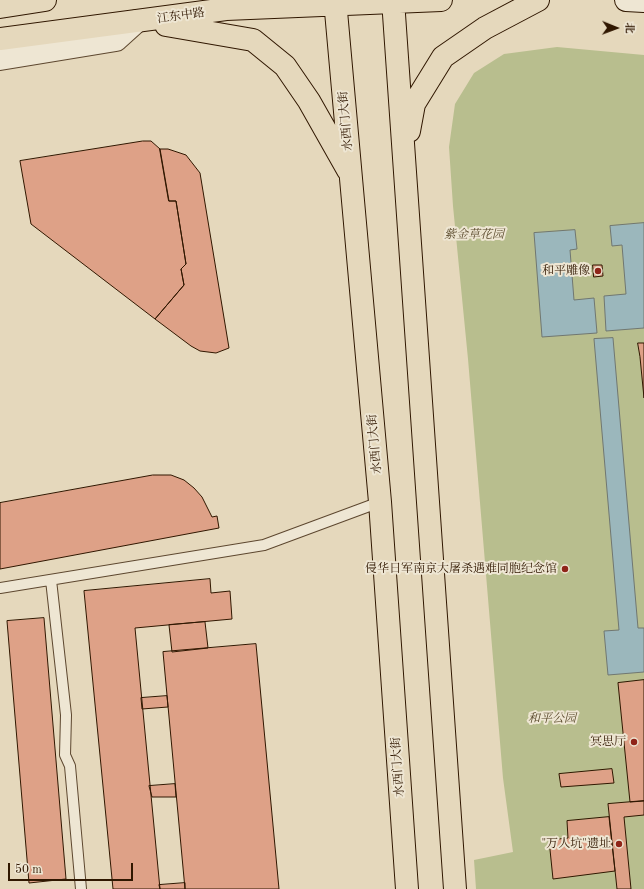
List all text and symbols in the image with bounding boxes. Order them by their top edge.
street label: 江东中路 [156,6,206,26]
north arrow [596,8,636,48]
text: 北 [623,23,634,34]
street label: 水西门大街 [336,90,356,152]
park label: 紫金草花园 [444,228,504,242]
place label: 和平雕像 [542,264,590,278]
marker: 和平雕像 [593,266,603,276]
street label: 水西门大街 [365,413,385,475]
place label: 侵华日军南京大屠杀遇难同胞纪念馆 [365,562,557,576]
marker: 侵华日军南京大屠杀遇难同胞纪念馆 [560,564,570,574]
park label: 和平公园 [528,712,576,726]
place label: 冥思厅 [590,735,626,749]
street label: 水西门大街 [389,737,407,797]
marker: 冥思厅 [629,737,639,747]
place label: "万人坑"遗址 [542,837,611,851]
marker: "万人坑"遗址 [614,839,624,849]
scale bar [10,855,135,881]
text: 50 m [15,864,42,876]

